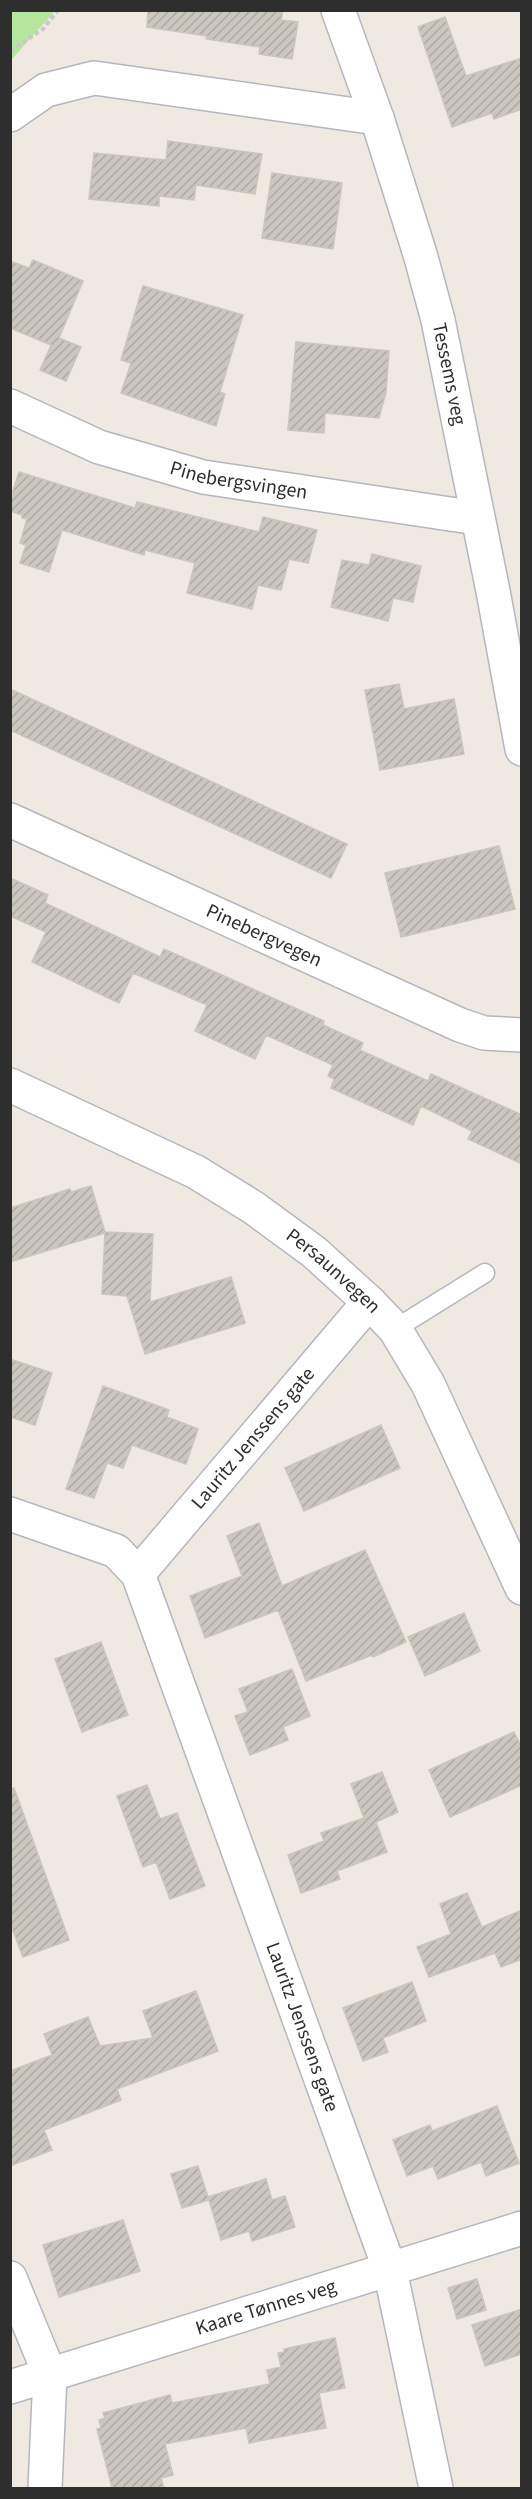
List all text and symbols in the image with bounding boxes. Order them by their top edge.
street label: Tessems veg [425,320,473,428]
street label: Pinebergsvingen [167,454,309,506]
street label: Pinebergvegen [201,897,326,974]
street label: Persaunvegen [280,1222,387,1320]
street label: Lauritz Jenssens gate [185,1361,322,1515]
street label: Lauritz Jenssens gate [259,1938,346,2116]
street label: Kaare Tønnes veg [192,2272,340,2343]

